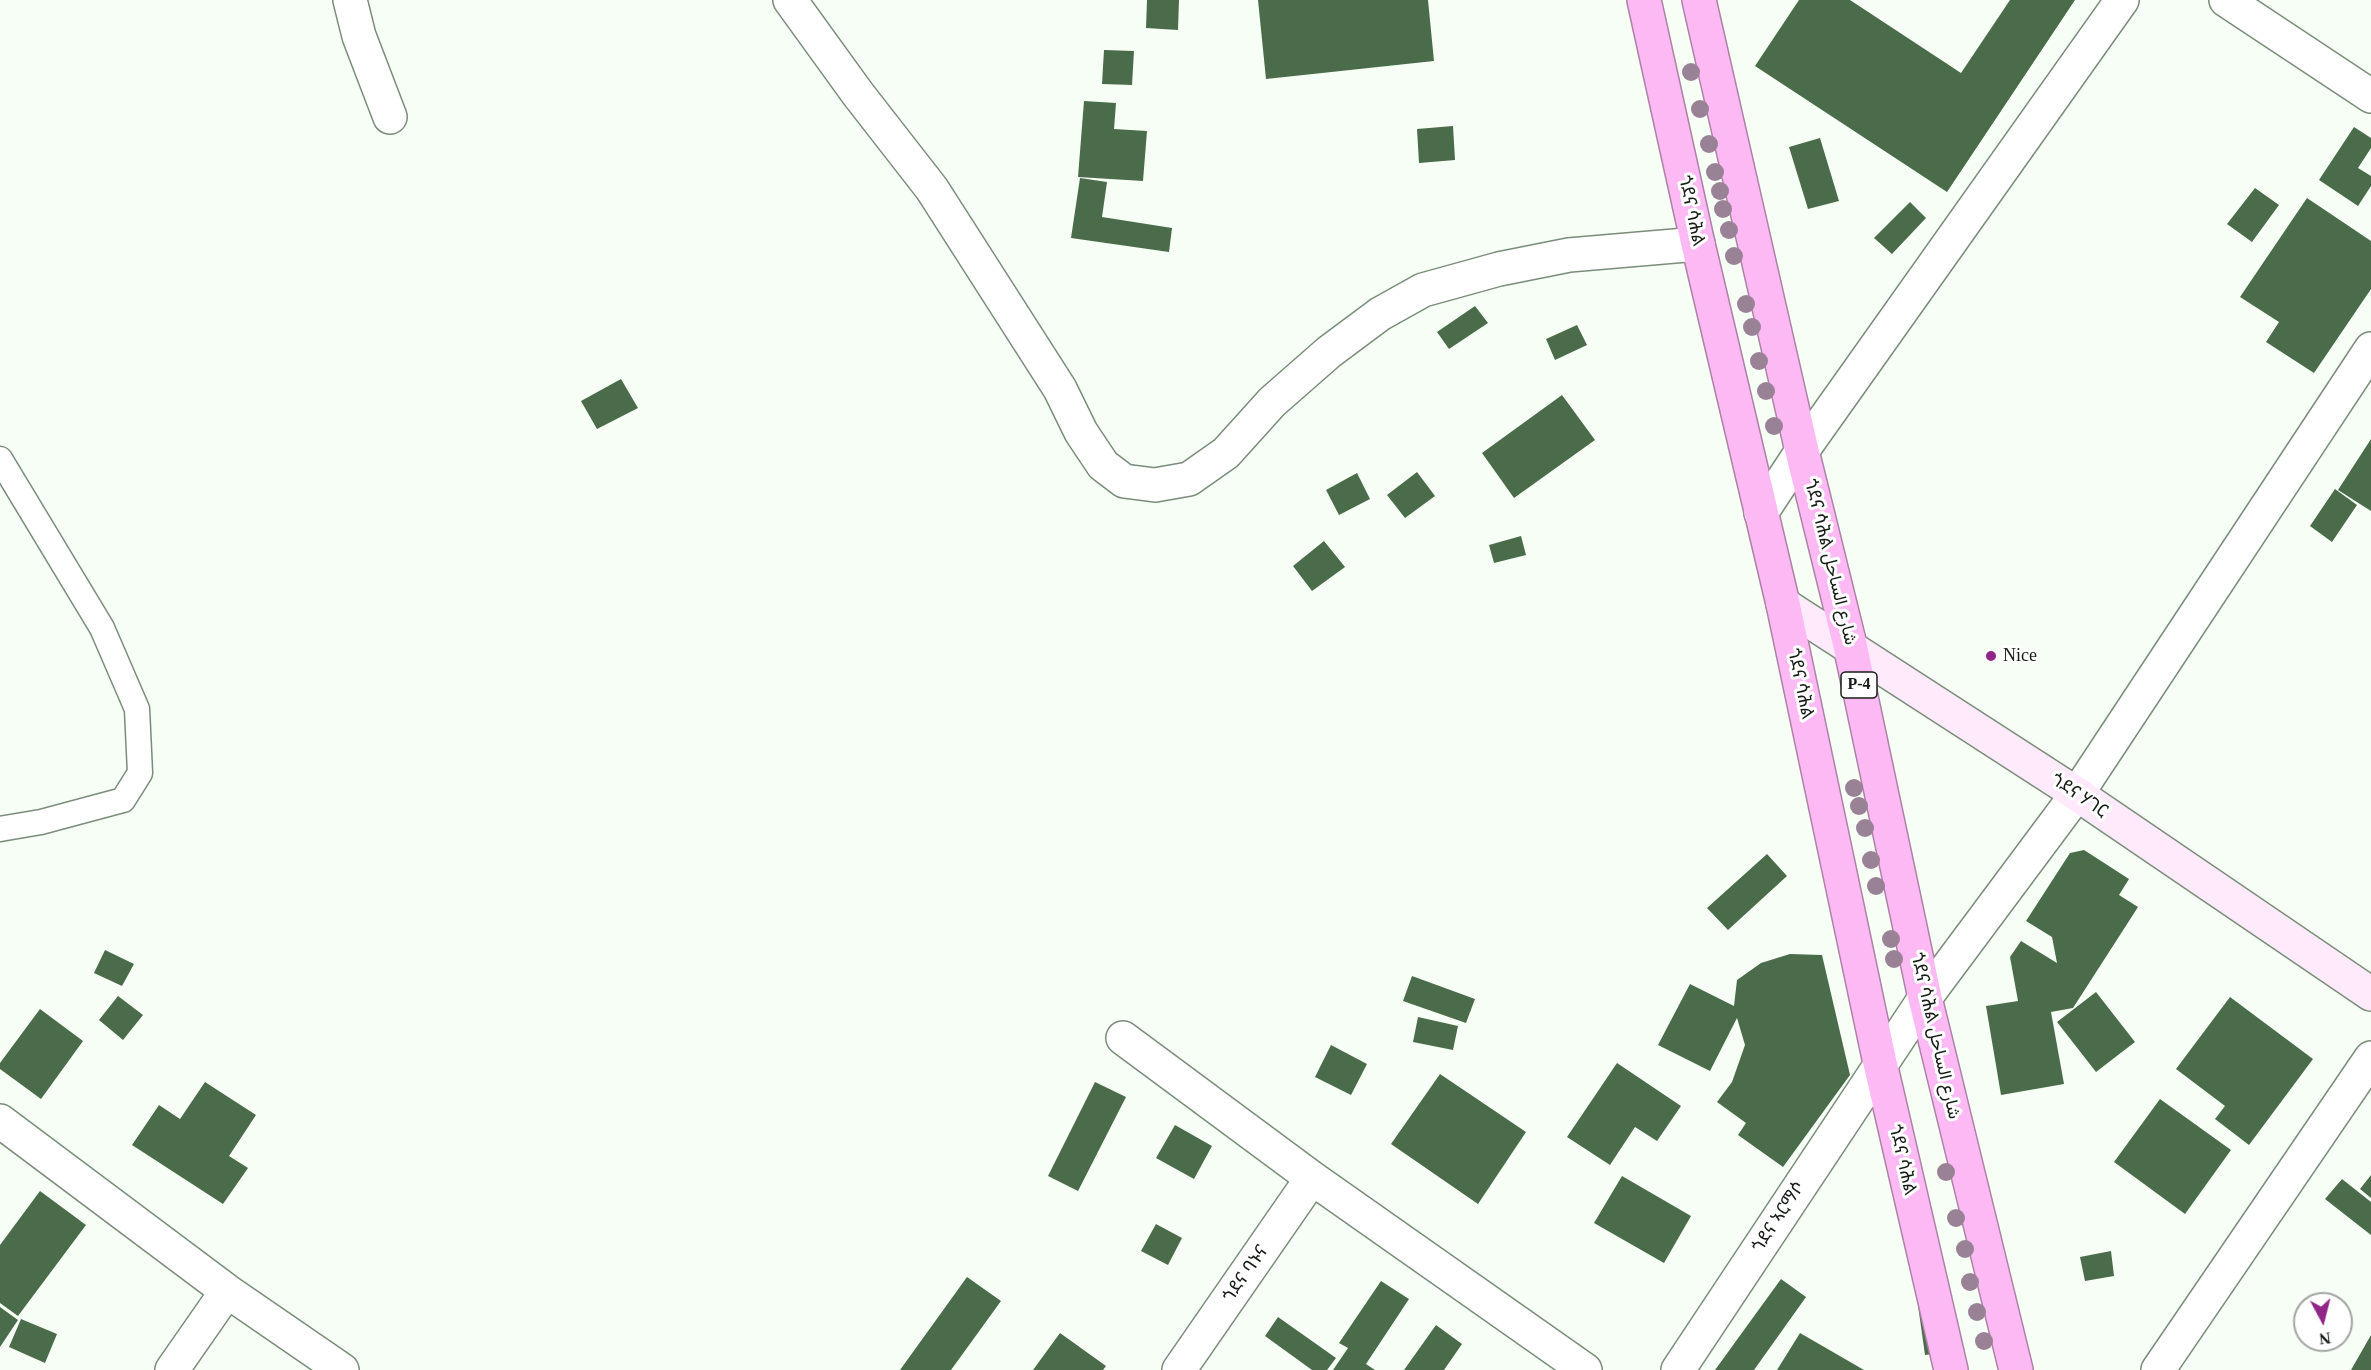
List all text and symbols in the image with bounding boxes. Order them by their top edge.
street label: ጎደና ሳሕል [1673,174,1709,248]
street label: ጎደና ሳሕል شارع الساحل [1799,477,1861,647]
place label: Nice [2003,645,2037,667]
street label: ጎደና ሳሕል [1782,647,1818,721]
marker: Nice [1984,649,1998,663]
road number: P-4 [1841,672,1877,698]
street label: ጎደና ሃገር [2047,769,2111,823]
street label: ጎደና ሳሕል شارع الساحل [1905,951,1965,1121]
street label: ጎደና ሳሕል [1883,1123,1921,1197]
street label: ጎደና ኣርማሶ [1748,1177,1810,1257]
street label: ጎደና ባኑና [1219,1242,1273,1306]
north arrow [2293,1292,2353,1352]
text: N [2318,1329,2332,1348]

